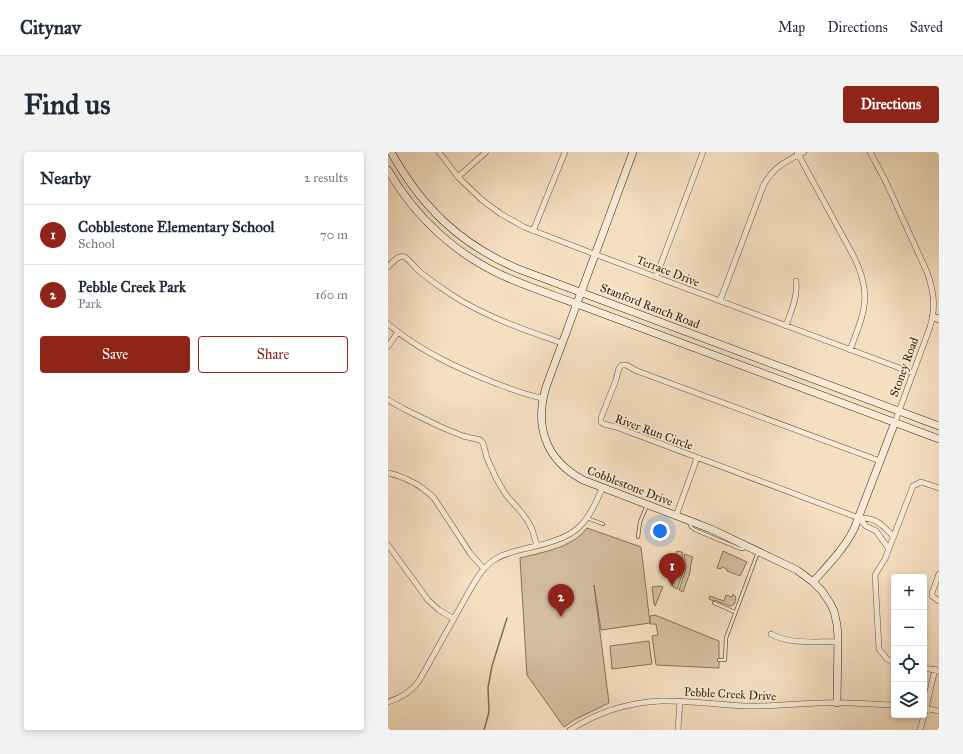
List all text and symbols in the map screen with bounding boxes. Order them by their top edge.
text: Citynav [20,16,81,39]
text: Map [778,19,805,36]
text: Directions [827,19,888,36]
text: Saved [910,19,943,36]
button: Directions [843,86,939,123]
text: Find us [24,87,110,122]
text: Nearby [40,168,91,189]
text: 2 results [304,170,348,186]
text: Cobblestone Elementary School [78,218,275,236]
text: 1 [50,227,56,243]
text: 70 m [320,227,348,243]
text: School [78,236,115,252]
street label: Terrace Drive [634,253,702,289]
text: Pebble Creek Park [78,278,186,296]
street label: Stanford Ranch Road [598,281,702,331]
text: 2 [50,287,56,303]
text: 160 m [315,287,348,303]
text: Park [78,296,102,312]
street label: Stoney Road [887,335,921,399]
button: Save [40,336,190,373]
button: Share [198,336,348,373]
street label: River Run Circle [613,411,695,453]
street label: Cobblestone Drive [585,463,675,509]
your location [650,521,670,541]
pin: 1 [659,553,685,586]
map controls [891,574,927,718]
button: + [891,574,927,610]
pin: 2 [548,584,574,617]
button: − [891,610,927,646]
button: locate [891,646,927,682]
button: layers [891,682,927,718]
street label: Pebble Creek Drive [683,685,777,703]

